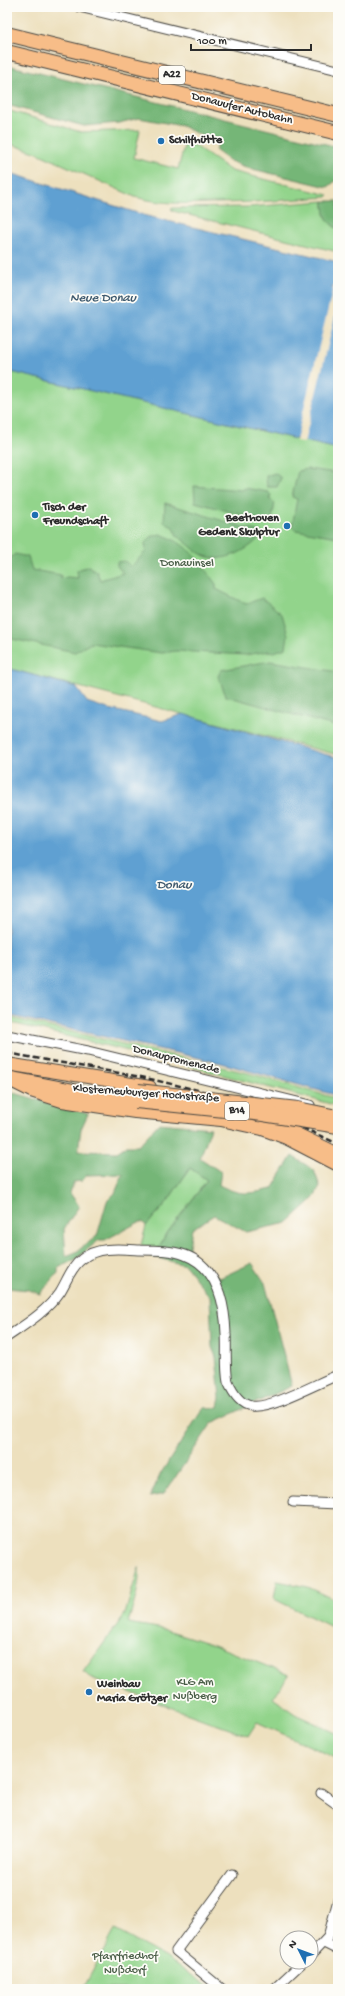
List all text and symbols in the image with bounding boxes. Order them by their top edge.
scale bar [191,26,311,52]
text: 100 m [196,35,227,49]
road number: A22 [159,66,185,84]
street label: Donauufer Autobahn [189,89,294,128]
place label: Schilfhütte [169,134,223,148]
marker: Schilfhütte [156,136,166,146]
water label: Neue Donau [70,291,137,306]
place label: Tisch der Freundschaft [42,501,109,529]
marker: Tisch der Freundschaft [30,510,40,520]
place label: Beethoven Gedenk Skulptur [198,512,281,540]
marker: Beethoven Gedenk Skulptur [282,521,292,531]
park label: Donauinsel [159,557,214,571]
water label: Donau [157,878,192,893]
street label: Donaupromenade [130,1042,222,1078]
street label: Klosterneuburger Hochstraße [72,1082,220,1106]
road number: B14 [225,1102,249,1120]
park label: KLG Am Nußberg [173,1676,217,1704]
place label: Weinbau Maria Grötzer [96,1678,169,1706]
marker: Weinbau Maria Grötzer [84,1687,94,1697]
north arrow [279,1930,319,1970]
text: N [286,1938,300,1951]
park label: Pfarrfriedhof Nußdorf [91,1950,159,1978]

